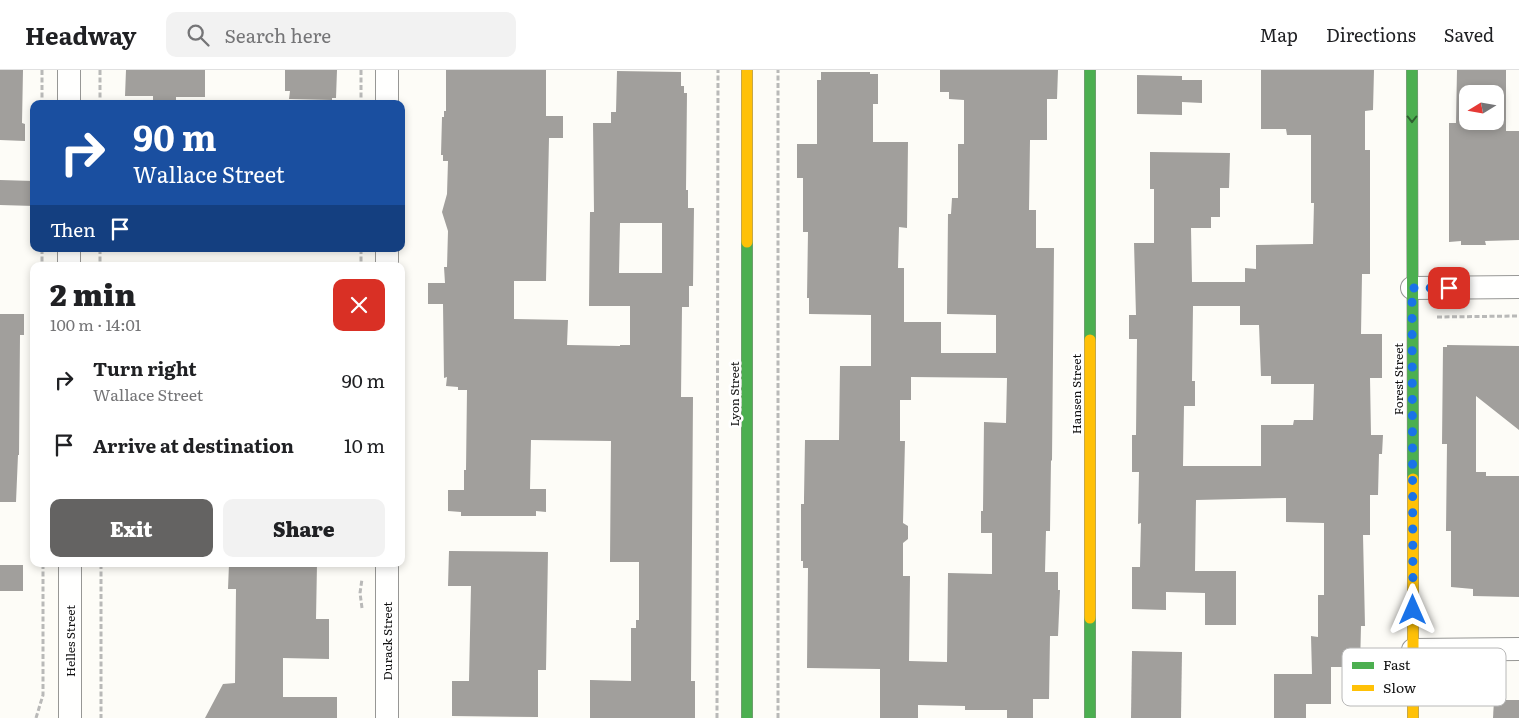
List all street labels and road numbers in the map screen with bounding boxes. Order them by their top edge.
street label: Forest Street [1389,343,1407,415]
street label: Hansen Street [1067,354,1085,434]
street label: Lyon Street [725,361,743,427]
street label: Durack Street [378,601,396,680]
street label: Helles Street [61,605,79,677]

